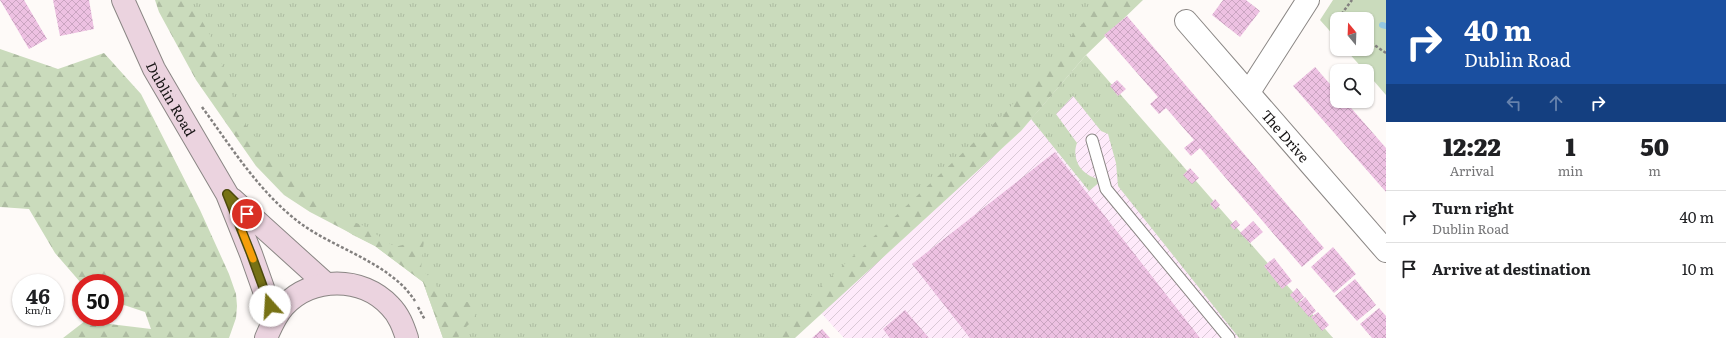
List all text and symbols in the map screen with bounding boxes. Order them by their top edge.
text: 40 m [1464,8,1532,50]
north arrow [1330,12,1374,56]
map controls [1330,12,1374,108]
icon: right [1398,16,1450,68]
text: Dublin Road [1464,46,1571,73]
street label: Dublin Road [142,58,201,140]
button: search [1330,64,1374,108]
icon: left [1503,92,1525,114]
icon: ahead [1545,92,1567,114]
icon: right [1587,92,1609,114]
street label: The Drive [1257,105,1314,166]
text: 12:22 [1443,128,1501,163]
text: 1 [1565,128,1575,163]
text: 50 [1640,128,1669,163]
text: Arrival [1450,161,1494,180]
text: min [1558,161,1583,180]
text: m [1648,161,1661,180]
text: Turn right [1432,196,1514,219]
pin [230,197,264,231]
icon: arrive [236,203,258,225]
text: 40 m [1680,205,1714,228]
icon: right [1398,206,1420,228]
text: Dublin Road [1432,219,1509,238]
text: Arrive at destination [1432,257,1591,280]
text: 10 m [1682,257,1714,280]
icon: arrive [1398,258,1420,280]
speed limit sign: 50 [72,274,124,326]
text: 46 [26,280,50,310]
position arrow [249,285,291,327]
text: km/h [25,302,51,317]

